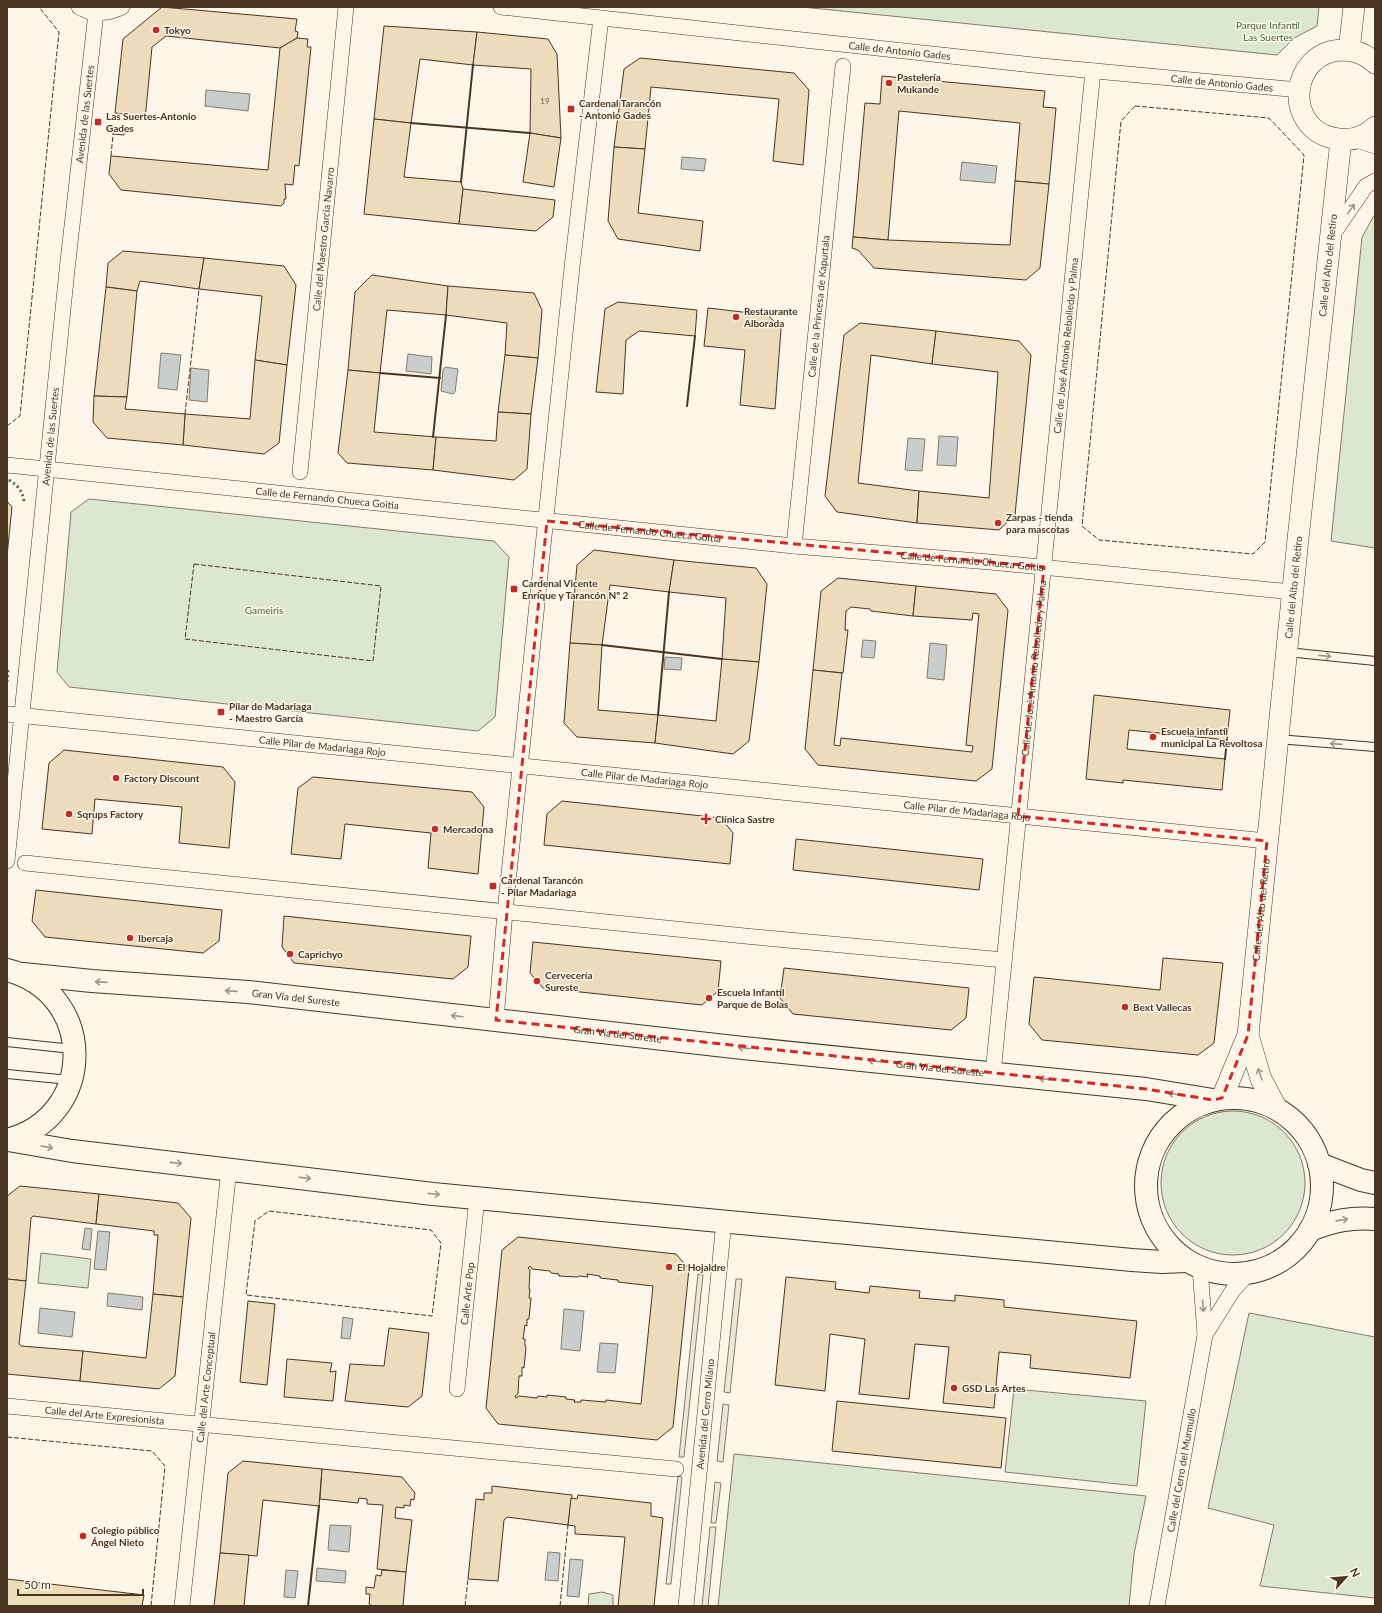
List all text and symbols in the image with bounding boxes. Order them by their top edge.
park label: Parque Infantil Las Suertes [1236,19,1300,43]
place label: Tokyo [164,24,191,36]
marker: Tokyo [151,25,161,35]
street label: Calle de Antonio Gades [848,39,951,62]
street label: Avenida de las Suertes [73,64,96,164]
place label: Pastelería Mukande [897,71,941,95]
street label: Calle de Antonio Gades [1170,72,1274,94]
marker: Pastelería Mukande [884,78,894,88]
house number: 19 [540,96,550,106]
place label: Cardenal Tarancón - Antonio Gades [579,97,661,121]
marker: Cardenal Tarancón - Antonio Gades [566,104,576,114]
place label: Las Suertes-Antonio Gades [106,110,196,134]
marker: Las Suertes-Antonio Gades [93,117,103,127]
street label: Calle del Maestro García Navarro [310,166,336,312]
one-way arrow [1347,203,1355,214]
street label: Calle del Alto del Retiro [1316,213,1339,317]
street label: Calle de la Princesa de Kapurtala [805,235,832,378]
street label: Calle de José Antonio Rebolledo y Palma [1051,257,1080,434]
place label: Restaurante Alborada [743,305,798,329]
marker: Restaurante Alborada [731,312,741,322]
street label: Avenida de las Suertes [39,387,61,486]
street label: Calle de Fernando Chueca Goitia [255,485,399,511]
place label: Zarpas - tienda para mascotas [1006,511,1073,535]
street label: Calle de Fernando Chueca Goitia [577,518,722,544]
marker: Zarpas - tienda para mascotas [993,518,1003,528]
street label: Calle del Alto del Retiro [1282,535,1304,639]
street label: Calle de Fernando Chueca Goitia [900,549,1044,573]
place label: Cardenal Vicente Enrique y Tarancón Nº 2 [522,577,629,601]
street label: Calle de José Antonio Rebolledo y Palma [1019,579,1048,757]
marker: Cardenal Vicente Enrique y Tarancón Nº 2 [509,584,519,594]
park label: Gameiris [245,604,283,616]
one-way arrow [1318,652,1331,660]
place label: Pilar de Madariaga - Maestro García [229,700,312,724]
marker: Pilar de Madariaga - Maestro García [216,707,226,717]
place label: Escuela infantil municipal La Revoltosa [1161,725,1262,749]
marker: Escuela infantil municipal La Revoltosa [1148,732,1158,742]
street label: Calle Pilar de Madariaga Rojo [258,733,387,758]
one-way arrow [1330,740,1343,747]
street label: Calle Pilar de Madariaga Rojo [581,766,709,791]
place label: Factory Discount [124,772,200,784]
marker: Factory Discount [111,773,121,783]
street label: Calle Pilar de Madariaga Rojo [903,798,1032,823]
place label: Sqrups Factory [77,808,144,820]
marker: Sqrups Factory [64,809,74,819]
marker: Clínica Sastre [700,813,712,825]
place label: Clínica Sastre [715,813,775,825]
place label: Mercadona [443,823,493,835]
marker: Mercadona [430,824,440,834]
street label: Calle del Alto del Retiro [1249,858,1272,962]
place label: Cardenal Tarancón - Pilar Madariaga [501,874,583,898]
marker: Cardenal Tarancón - Pilar Madariaga [488,881,498,891]
place label: Ibercaja [138,932,173,944]
marker: Ibercaja [125,933,135,943]
place label: Caprichyo [298,948,343,960]
marker: Caprichyo [285,949,295,959]
place label: Cervecería Sureste [545,969,592,993]
marker: Cervecería Sureste [532,976,542,986]
one-way arrow [95,978,108,985]
street label: Gran Vía del Sureste [251,986,341,1008]
place label: Escuela Infantil Parque de Bolas [717,986,789,1010]
one-way arrow [225,987,238,994]
marker: Escuela Infantil Parque de Bolas [704,993,714,1003]
place label: Bext Vallecas [1133,1001,1192,1013]
marker: Bext Vallecas [1120,1002,1130,1012]
one-way arrow [451,1012,464,1020]
street label: Gran Vía del Sureste [573,1023,663,1045]
one-way arrow [738,1045,751,1052]
one-way arrow [868,1058,881,1065]
street label: Gran Vía del Sureste [895,1058,985,1079]
one-way arrow [1255,1069,1263,1081]
one-way arrow [1039,1075,1052,1083]
one-way arrow [1168,1090,1181,1098]
one-way arrow [40,1143,53,1151]
one-way arrow [169,1159,182,1167]
one-way arrow [298,1174,311,1182]
one-way arrow [427,1190,440,1197]
one-way arrow [1335,1216,1348,1224]
street label: Calle Arte Pop [458,1261,476,1325]
place label: El Hojaldre [677,1261,726,1273]
marker: El Hojaldre [664,1262,674,1272]
one-way arrow [1199,1299,1206,1312]
street label: Calle del Arte Conceptual [194,1331,217,1443]
street label: Avenida del Cerro Milano [694,1358,716,1470]
place label: GSD Las Artes [962,1382,1026,1394]
marker: GSD Las Artes [949,1383,959,1393]
street label: Calle del Arte Expresionista [44,1404,165,1427]
street label: Calle del Cerro del Murmullo [1164,1407,1198,1533]
place label: Colegio público Ángel Nieto [90,1524,160,1548]
marker: Colegio público Ángel Nieto [78,1531,88,1541]
north arrow [1326,1557,1366,1597]
text: N [1348,1566,1363,1579]
scale bar [18,1571,143,1597]
text: 50 m [24,1577,51,1592]

